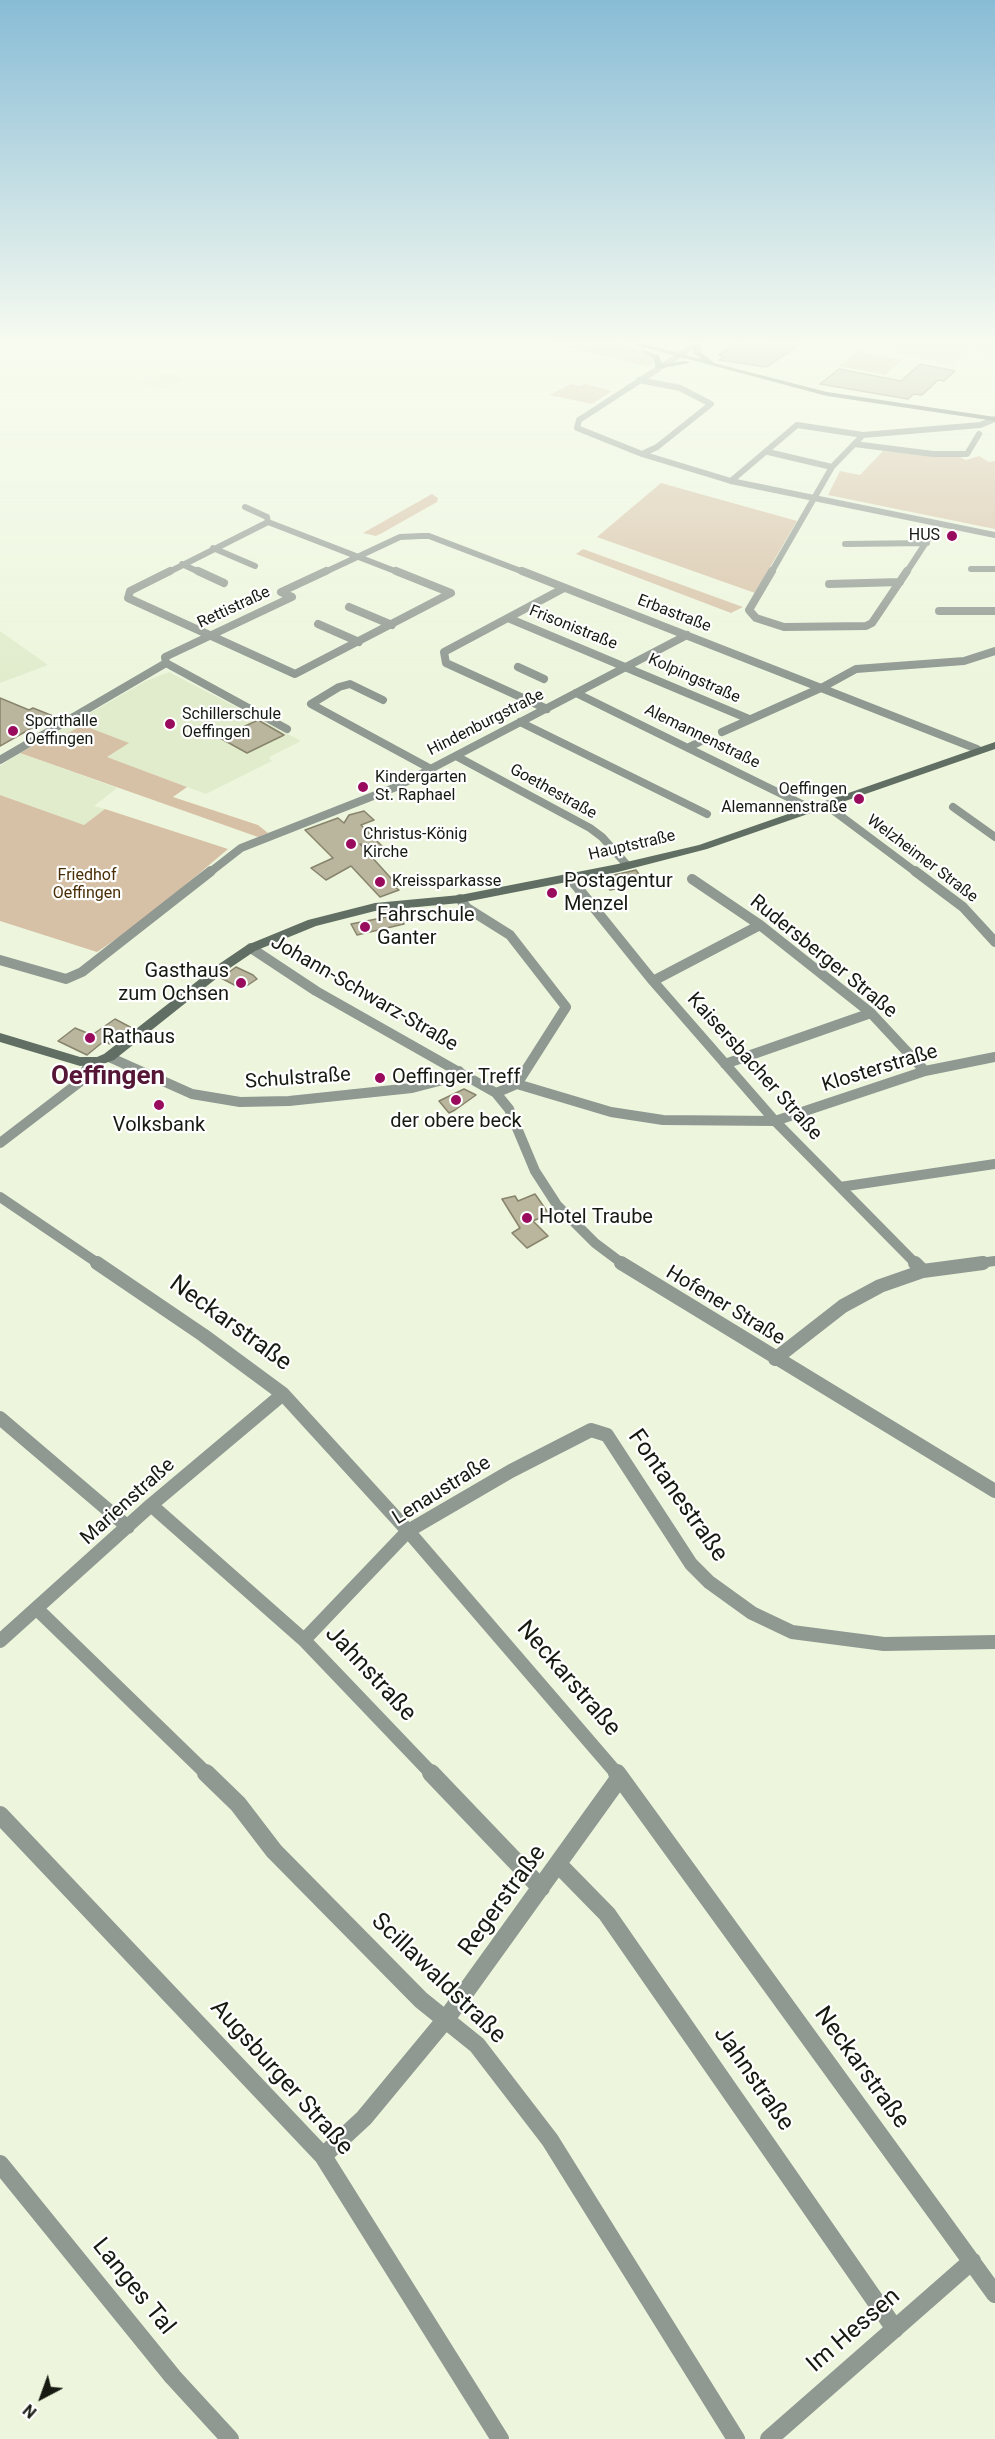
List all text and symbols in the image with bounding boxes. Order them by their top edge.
place label: HUS [909,526,940,546]
marker: HUS [945,529,959,543]
street label: Rettistraße [195,583,273,633]
street label: Erbastraße [634,591,714,637]
street label: Frisonistraße [526,602,620,654]
street label: Kolpingstraße [645,650,743,708]
street label: Hindenburgstraße [425,685,547,761]
street label: Alemannenstraße [641,701,763,773]
place label: Schillerschule Oeffingen [182,705,281,743]
place label: Sporthalle Oeffingen [25,712,97,750]
marker: Schillerschule Oeffingen [163,717,177,731]
marker: Sporthalle Oeffingen [6,724,20,738]
street label: Goethestraße [506,760,600,824]
place label: Kindergarten St. Raphael [375,768,467,806]
marker: Kindergarten St. Raphael [356,780,370,794]
place label: Oeffingen Alemannenstraße [721,780,847,818]
marker: Oeffingen Alemannenstraße [852,792,866,806]
street label: Welzheimer Straße [863,811,981,907]
place label: Christus-König Kirche [363,825,467,863]
street label: Hauptstraße [587,827,677,865]
marker: Christus-König Kirche [344,837,358,851]
park label: Friedhof Oeffingen [53,866,121,904]
place label: Postagentur Menzel [564,870,673,917]
place label: Kreissparkasse [392,872,501,892]
marker: Kreissparkasse [373,875,387,889]
marker: Postagentur Menzel [545,886,559,900]
street label: Rudersberger Straße [745,890,901,1024]
place label: Fahrschule Ganter [377,904,475,951]
marker: Fahrschule Ganter [358,920,372,934]
street label: Johann-Schwarz-Straße [266,931,462,1057]
place label: Gasthaus zum Ochsen [118,960,229,1007]
marker: Gasthaus zum Ochsen [234,976,248,990]
street label: Kaisersbacher Straße [681,988,827,1146]
place label: Rathaus [102,1026,175,1050]
marker: Rathaus [83,1031,97,1045]
street label: Klosterstraße [819,1040,941,1098]
district label: Oeffingen [51,1061,165,1093]
street label: Schulstraße [244,1063,352,1095]
place label: Oeffinger Treff [392,1066,520,1090]
marker: Oeffinger Treff [373,1071,387,1085]
marker: der obere beck [449,1093,463,1107]
marker: Volksbank [152,1098,166,1112]
place label: der obere beck [390,1110,522,1134]
place label: Volksbank [113,1114,205,1138]
place label: Hotel Traube [539,1206,653,1230]
marker: Hotel Traube [520,1211,534,1225]
street label: Hofener Straße [661,1261,789,1351]
street label: Neckarstraße [163,1270,297,1378]
street label: Fontanestraße [621,1424,733,1568]
street label: Lenaustraße [389,1451,495,1531]
street label: Marienstraße [76,1454,180,1550]
street label: Neckarstraße [510,1615,626,1743]
street label: Jahnstraße [318,1620,422,1728]
street label: Regerstraße [453,1840,553,1962]
street label: Scillawaldstraße [365,1908,511,2050]
street label: Augsburger Straße [204,1994,358,2162]
street label: Neckarstraße [807,2001,915,2135]
street label: Jahnstraße [707,2021,799,2137]
street label: Langes Tal [85,2233,181,2341]
street label: Im Hessen [801,2283,907,2379]
north arrow [12,2367,72,2427]
text: N [19,2400,40,2422]

